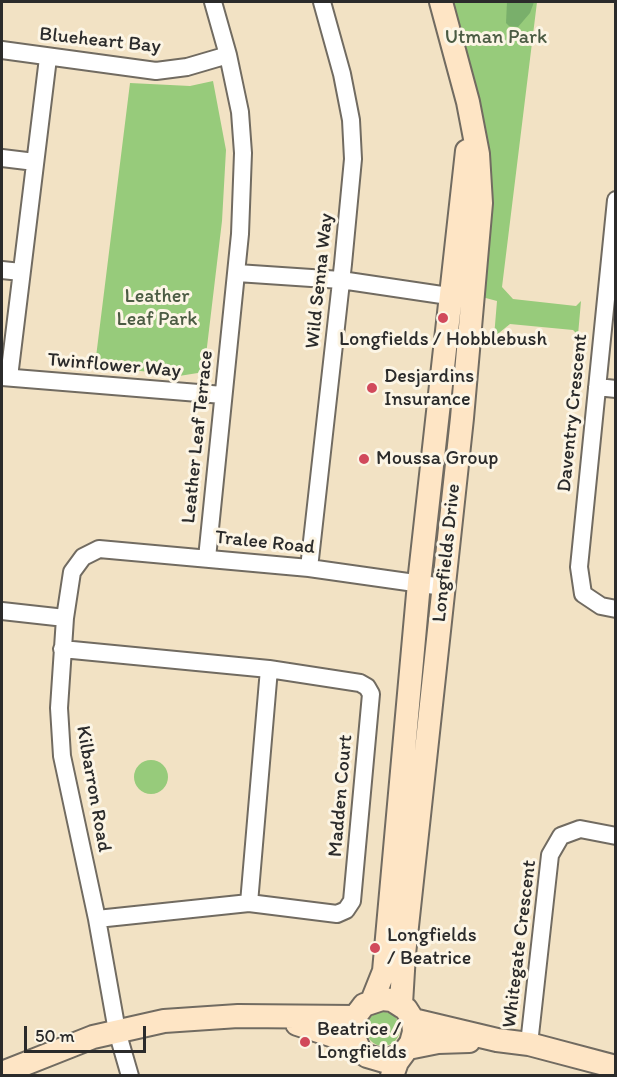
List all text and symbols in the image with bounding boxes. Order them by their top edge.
street label: Blueheart Bay [38,23,162,59]
park label: Utman Park [445,26,547,50]
street label: Wild Senna Way [301,212,339,350]
park label: Leather Leaf Park [117,285,197,332]
marker: Longfields / Hobblebush [436,311,450,325]
place label: Longfields / Hobblebush [339,328,547,352]
street label: Daventry Crescent [553,333,593,493]
street label: Twinflower Way [46,348,182,384]
street label: Leather Leaf Terrace [177,349,219,525]
place label: Desjardins Insurance [384,365,474,412]
marker: Desjardins Insurance [365,381,379,395]
place label: Moussa Group [376,447,498,471]
marker: Moussa Group [357,452,371,466]
street label: Longfields Drive [428,483,466,623]
street label: Tralee Road [214,526,316,560]
street label: Kilbarron Road [70,724,116,854]
street label: Madden Court [324,734,358,858]
street label: Whitegate Crescent [498,859,542,1029]
place label: Longfields / Beatrice [387,924,477,971]
marker: Longfields / Beatrice [368,941,382,955]
scale bar [27,1014,148,1052]
place label: Beatrice / Longfields [317,1018,407,1065]
text: 50 m [35,1025,75,1047]
marker: Beatrice / Longfields [298,1035,312,1049]

